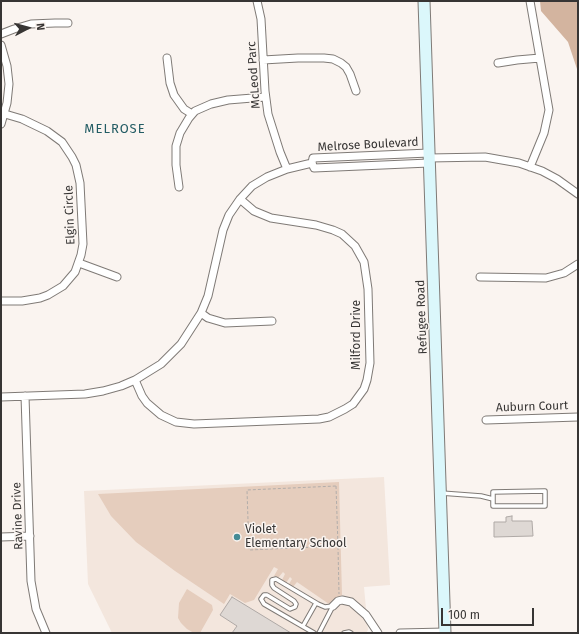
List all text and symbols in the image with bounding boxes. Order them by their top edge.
north arrow [8,8,48,48]
text: N [34,22,47,31]
street label: McLeod Parc [244,41,264,109]
district label: MELROSE [84,121,146,137]
street label: Melrose Boulevard [317,135,419,155]
street label: Elgin Circle [62,185,78,245]
street label: Refugee Road [414,279,430,355]
street label: Milford Drive [350,300,364,370]
street label: Auburn Court [496,399,568,415]
street label: Ravine Drive [10,482,26,550]
place label: Violet Elementary School [245,523,347,551]
marker: Violet Elementary School [232,532,242,542]
scale bar [443,600,536,626]
text: 100 m [448,608,480,622]

